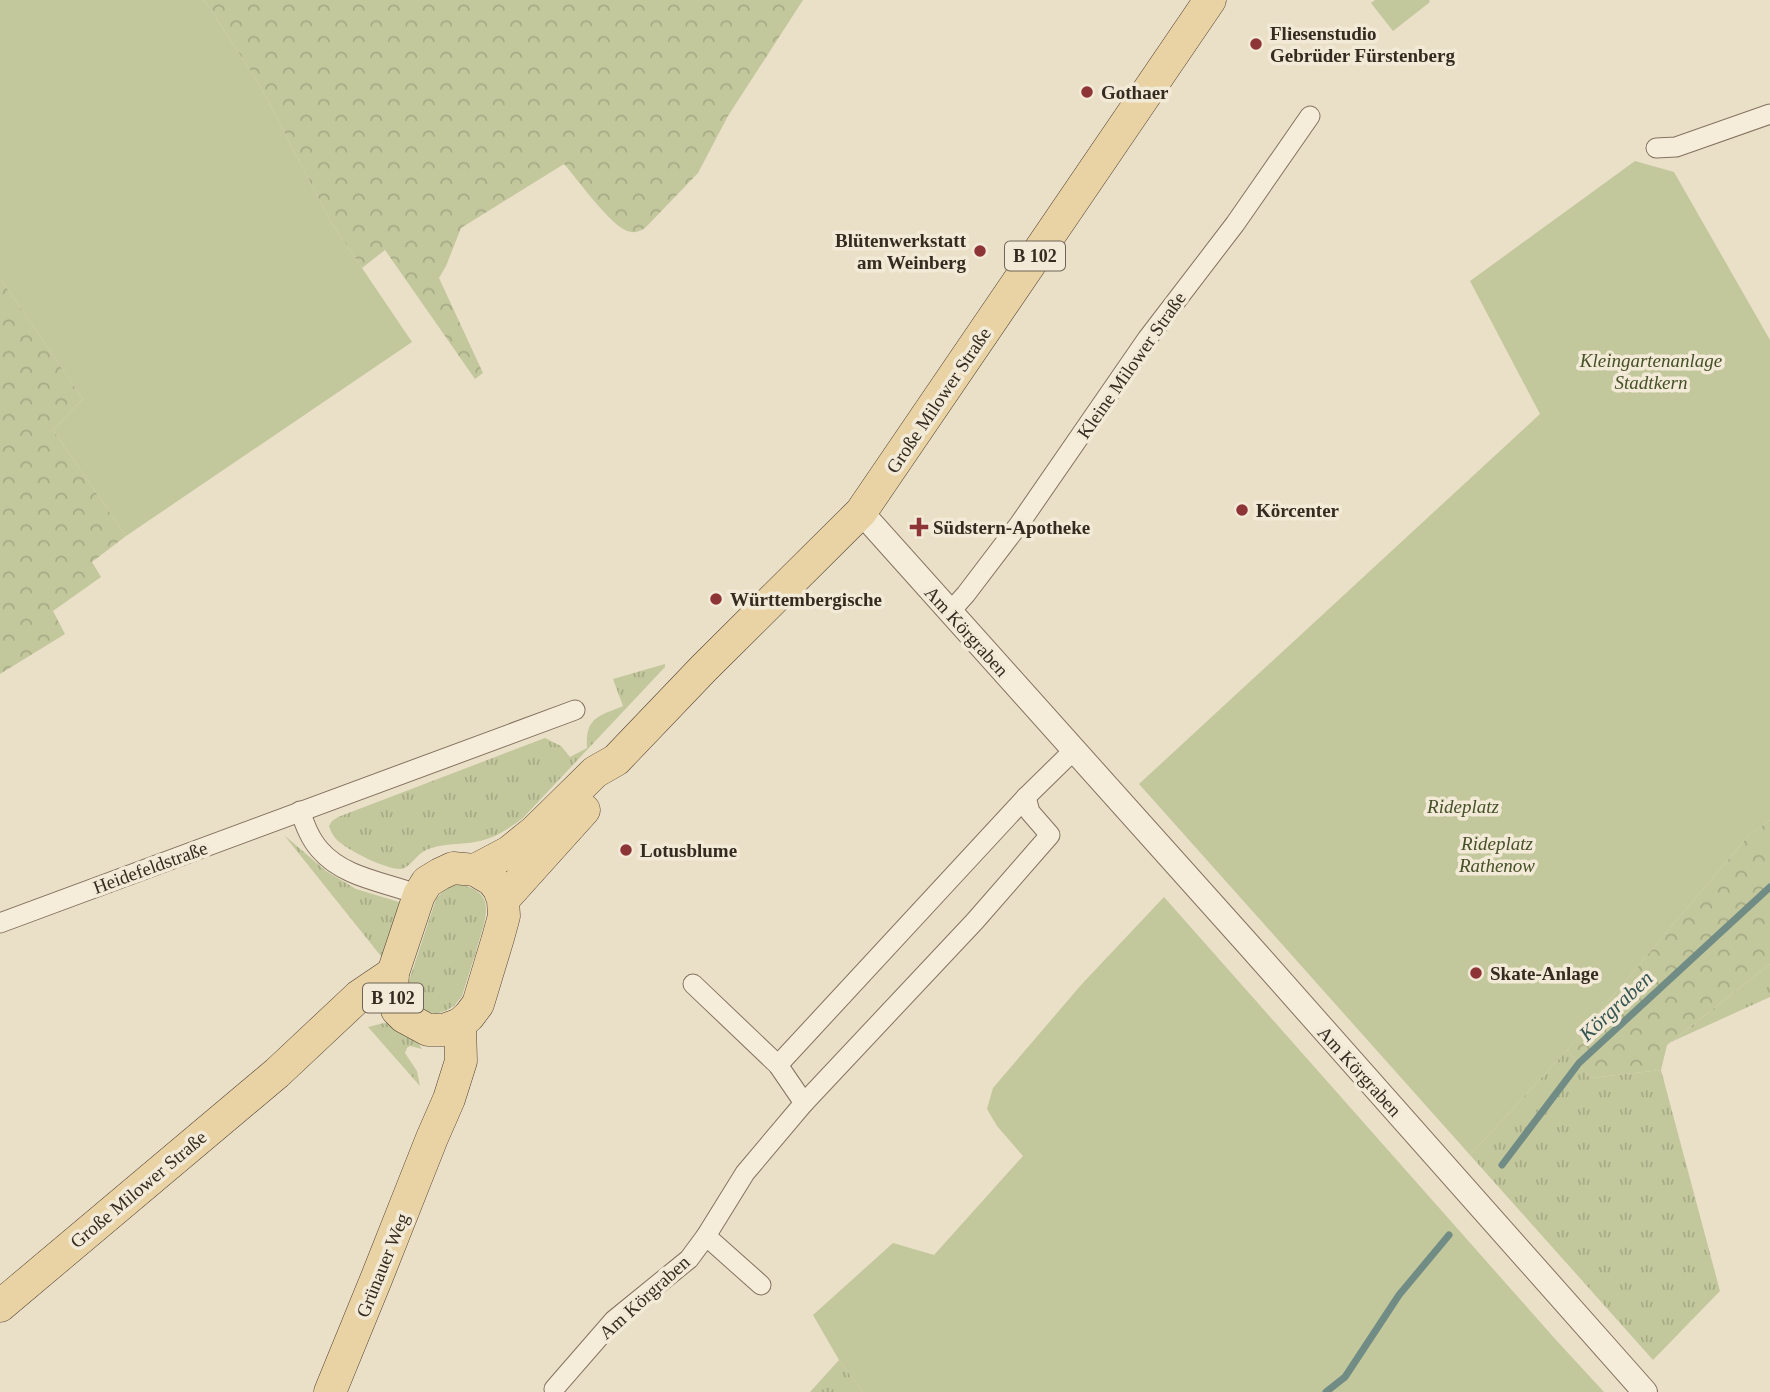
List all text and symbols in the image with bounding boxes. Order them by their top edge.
place label: Fliesenstudio Gebrüder Fürstenberg [1270,23,1455,66]
marker: Fliesenstudio Gebrüder Fürstenberg [1248,36,1264,52]
place label: Gothaer [1101,82,1169,103]
marker: Gothaer [1079,84,1095,100]
place label: Blütenwerkstatt am Weinberg [835,230,967,273]
road number: B 102 [1005,242,1065,270]
marker: Blütenwerkstatt am Weinberg [972,243,988,259]
street label: Kleine Milower Straße [1073,288,1190,443]
street label: Große Milower Straße [882,324,995,477]
park label: Kleingartenanlage Stadtkern [1579,350,1722,393]
place label: Körcenter [1256,500,1340,521]
marker: Körcenter [1234,502,1250,518]
place label: Südstern-Apotheke [933,517,1090,538]
marker: Südstern-Apotheke [911,519,927,535]
street label: Am Körgraben [921,582,1013,681]
place label: Württembergische [730,589,882,610]
marker: Württembergische [708,591,724,607]
park label: Rideplatz [1426,796,1499,817]
park label: Rideplatz Rathenow [1458,833,1535,876]
street label: Heidefeldstraße [90,837,210,898]
place label: Lotusblume [640,840,737,861]
marker: Lotusblume [618,842,634,858]
place label: Skate-Anlage [1490,963,1599,984]
marker: Skate-Anlage [1468,965,1484,981]
water label: Körgraben [1574,966,1658,1047]
road number: B 102 [363,984,423,1013]
street label: Am Körgraben [1314,1022,1406,1121]
street label: Große Milower Straße [66,1126,211,1252]
street label: Grünauer Weg [352,1210,413,1320]
street label: Am Körgraben [595,1251,694,1343]

